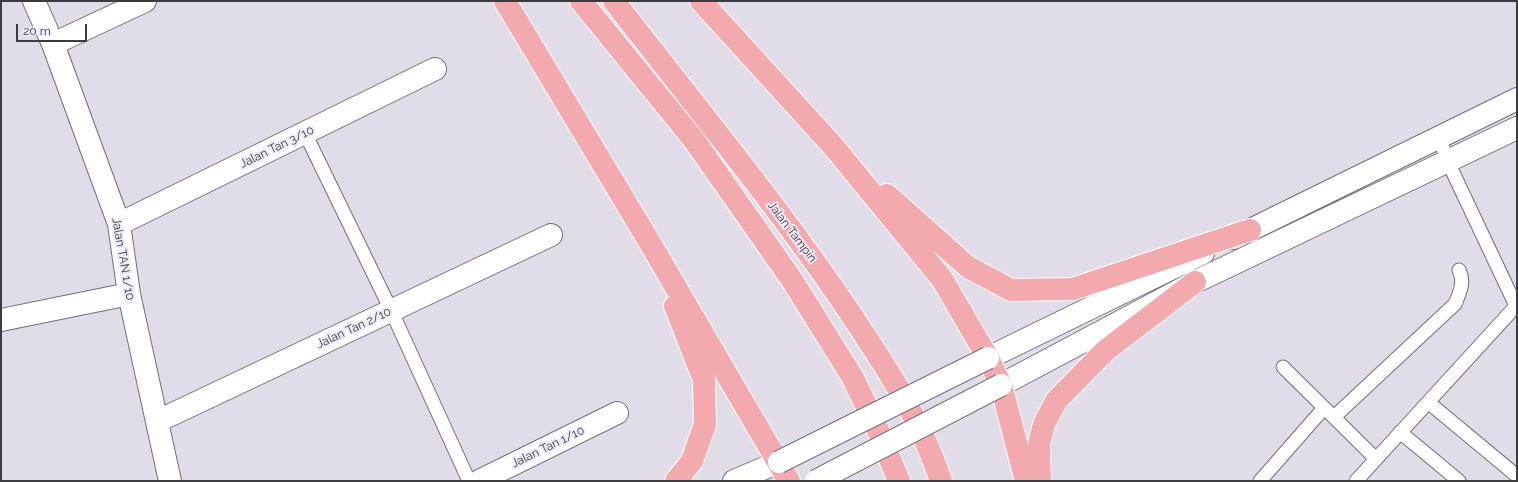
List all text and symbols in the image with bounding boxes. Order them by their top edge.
scale bar [18,16,89,42]
text: 20 m [23,24,51,38]
street label: Jalan Tan 3/10 [238,123,316,171]
street label: Jalan Tampin [764,199,820,265]
street label: Jalan TAN 1/10 [109,217,137,301]
street label: Jalan Tan 2/10 [314,304,394,352]
street label: Jalan Tan 1/10 [509,423,587,471]

